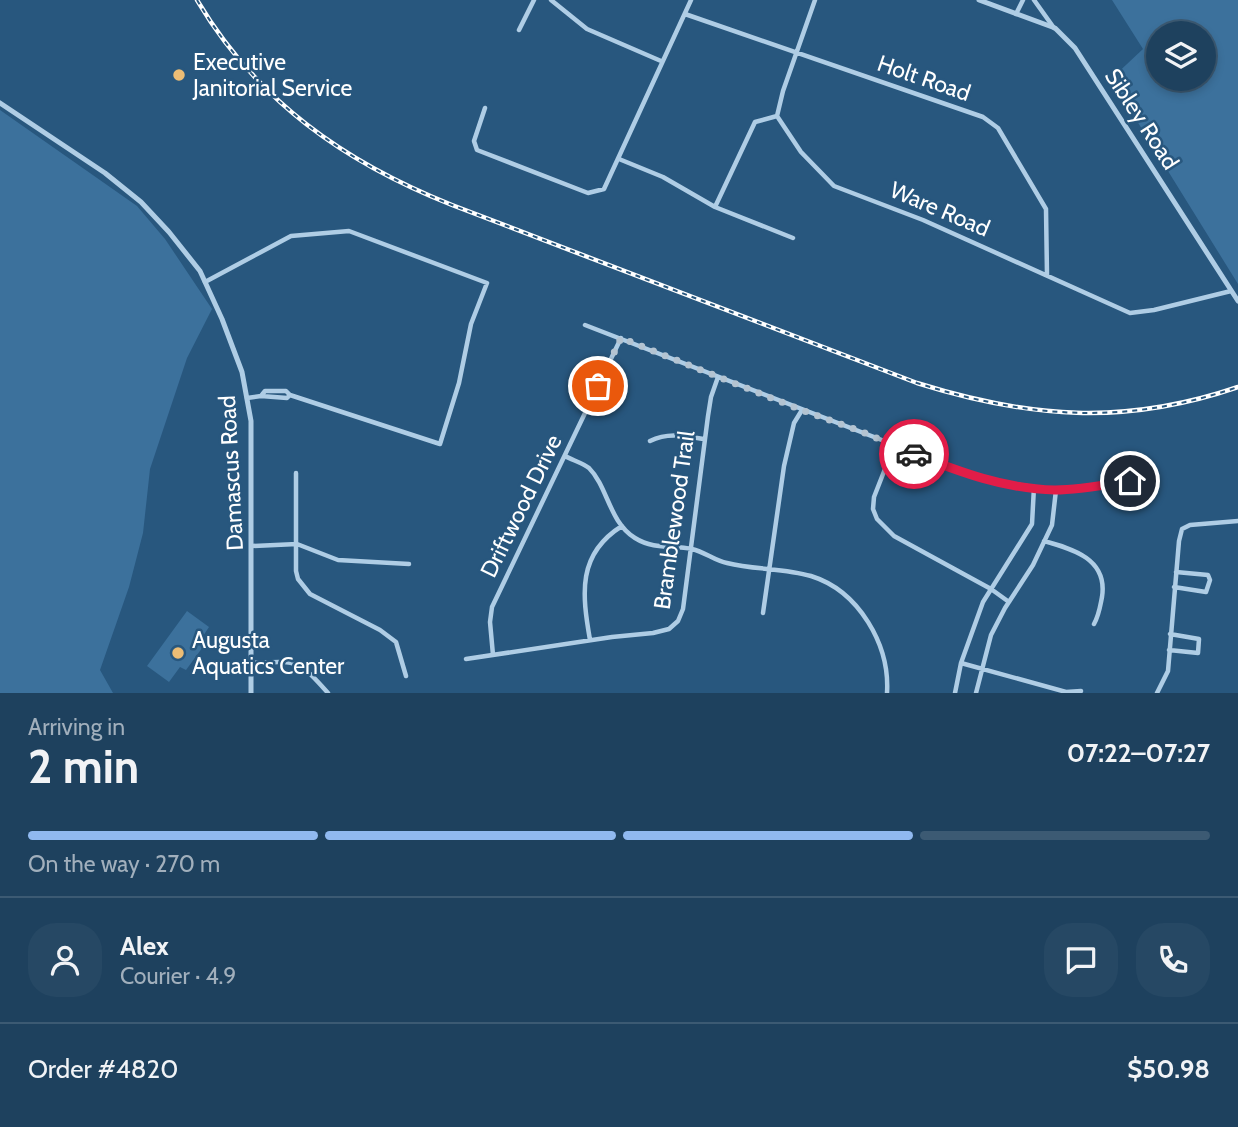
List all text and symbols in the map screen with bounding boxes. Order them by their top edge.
map controls [1146,21,1216,91]
button: layers [1146,21,1216,91]
place label: Executive Janitorial Service [192,48,352,102]
street label: Holt Road [874,49,974,107]
street label: Sibley Road [1099,63,1185,175]
marker: Executive Janitorial Service [171,67,187,83]
street label: Ware Road [886,175,994,243]
pin [568,356,628,416]
icon: bag [579,367,617,405]
street label: Damascus Road [213,395,249,551]
courier [879,419,949,489]
street label: Bramblewood Trail [648,428,700,611]
street label: Driftwood Drive [474,430,568,582]
icon: car [895,435,933,473]
pin [1100,451,1160,511]
icon: home [1111,462,1149,500]
place label: Augusta Aquatics Center [192,626,345,680]
marker: Augusta Aquatics Center [170,645,186,661]
text: Arriving in [28,713,125,741]
text: 07:22–07:27 [1067,737,1210,769]
text: 2 min [28,739,139,795]
text: On the way · 270 m [28,850,220,878]
button: person [28,923,102,997]
button: chat [1044,923,1118,997]
button: phone [1136,923,1210,997]
text: Alex [120,930,169,962]
text: Courier · 4.9 [120,962,236,990]
text: Order #4820 [28,1053,178,1085]
text: $50.98 [1127,1053,1210,1085]

